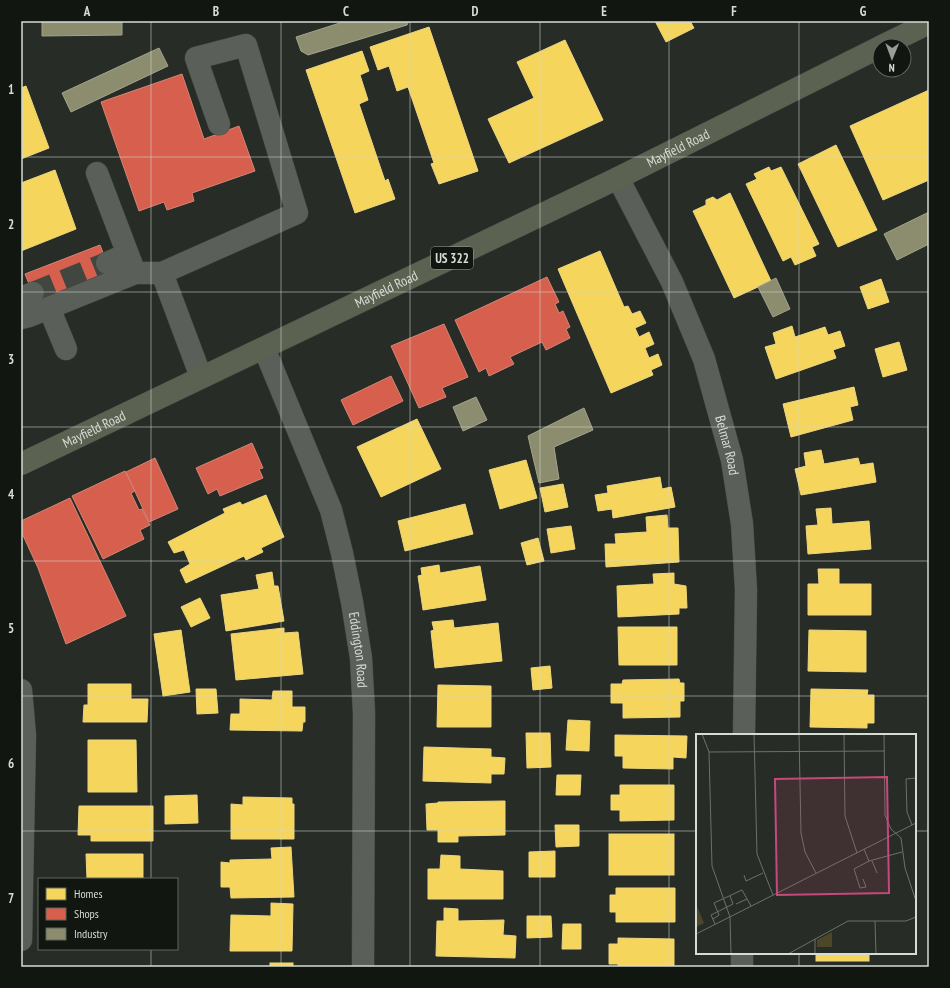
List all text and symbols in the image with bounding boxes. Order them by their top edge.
text: A [83,3,91,20]
text: B [213,3,219,20]
text: C [343,3,349,20]
text: D [472,3,479,20]
text: E [601,3,607,20]
text: F [731,3,737,20]
text: G [860,3,867,20]
north arrow [872,38,912,78]
text: N [889,61,895,75]
text: 1 [8,81,14,98]
street label: Mayfield Road [644,125,712,171]
text: 2 [8,216,14,233]
road number: US 322 [431,247,473,269]
street label: Mayfield Road [352,266,421,312]
text: 3 [8,351,14,368]
street label: Mayfield Road [60,406,129,452]
street label: Belmar Road [711,413,743,476]
text: 4 [8,486,15,503]
street label: Eddington Road [345,611,372,688]
text: 5 [8,620,14,637]
inset map [696,734,916,954]
text: 6 [8,755,14,772]
legend [38,878,178,950]
text: Homes [74,886,102,901]
text: 7 [8,890,14,907]
text: Shops [74,906,99,921]
text: Industry [74,926,108,941]

